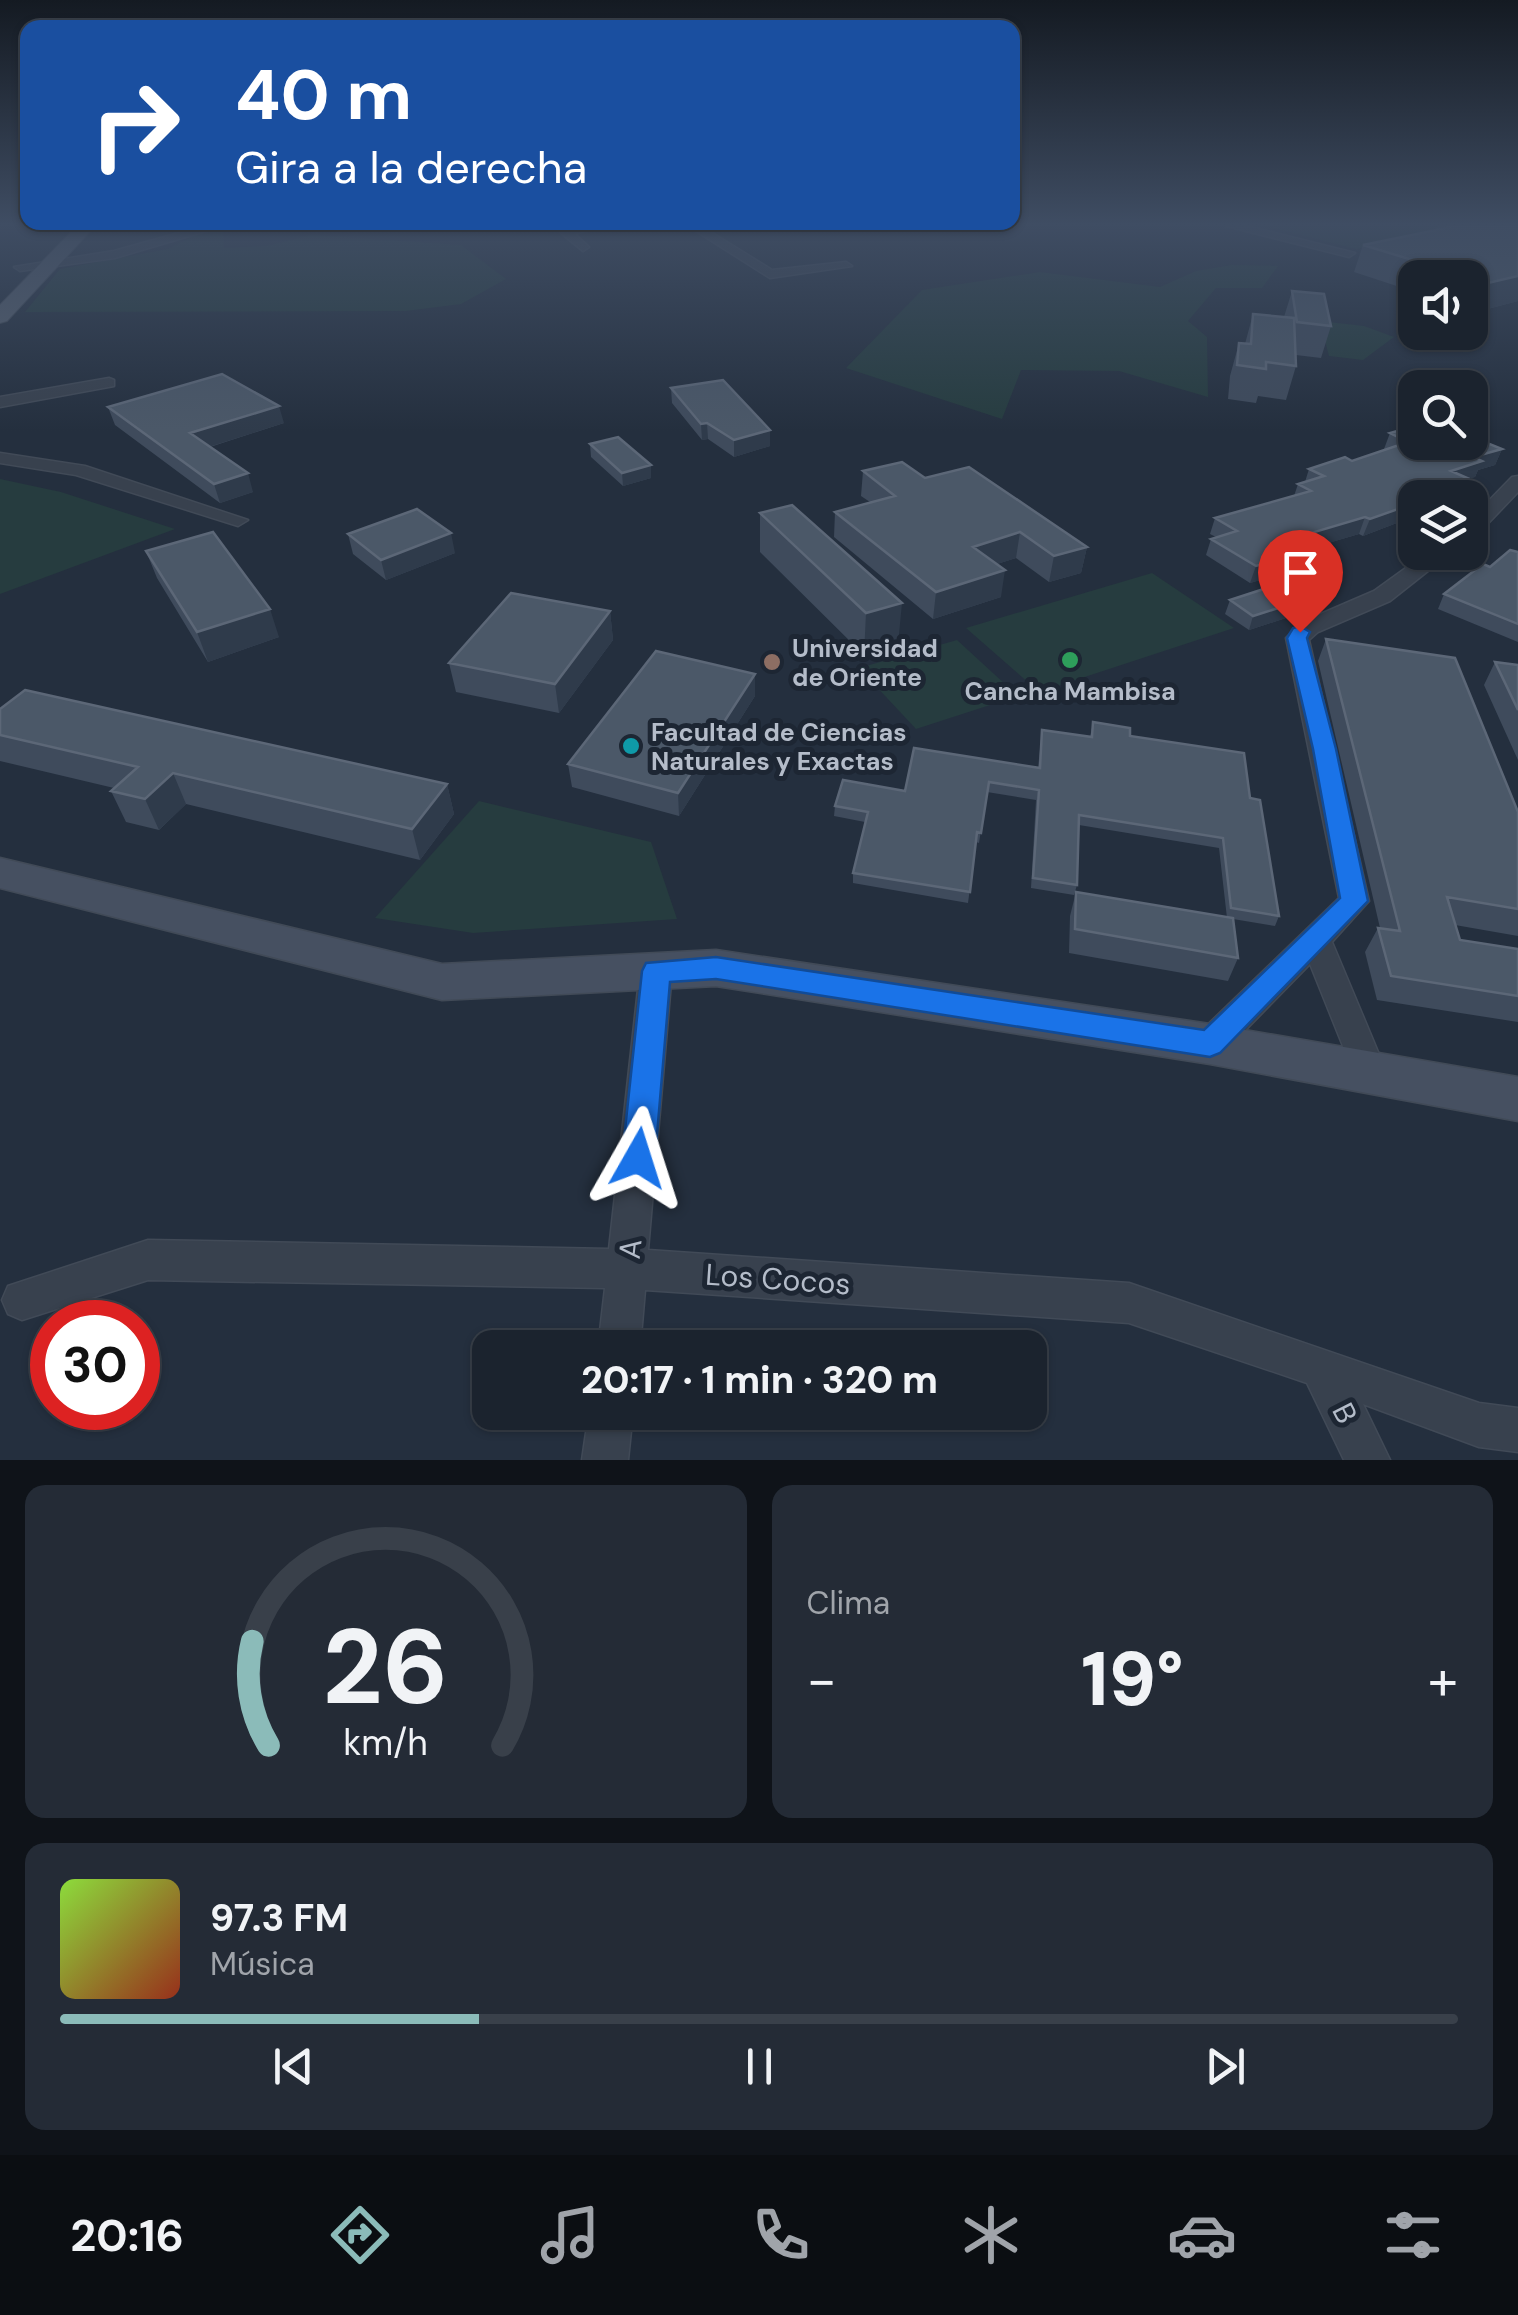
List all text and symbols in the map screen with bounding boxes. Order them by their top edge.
text: 40 m [235,50,412,141]
icon: right [70,60,200,190]
text: Gira a la derecha [235,138,587,197]
map controls [1398,260,1488,570]
button: sound [1398,260,1488,350]
button: search [1398,370,1488,460]
button: layers [1398,480,1488,570]
pin [1258,530,1343,633]
icon: arrive [1273,545,1328,600]
place label: Universidad de Oriente [792,632,938,694]
marker: Cancha Mambisa [1059,649,1081,671]
marker: Universidad de Oriente [761,651,783,673]
place label: Cancha Mambisa [964,675,1176,708]
place label: Facultad de Ciencias Naturales y Exactas [651,716,907,778]
marker: Facultad de Ciencias Naturales y Exactas [620,735,642,757]
position arrow [586,1106,690,1210]
street label: A [610,1237,650,1261]
street label: Los Cocos [704,1254,852,1304]
speed limit sign: 30 [30,1300,160,1430]
text: 20:17 · 1 min · 320 m [581,1355,938,1405]
street label: B [1324,1396,1366,1430]
text: Clima [807,1582,890,1624]
text: 26 [323,1600,449,1735]
text: 19° [1081,1631,1184,1728]
text: − [807,1644,837,1716]
text: + [1428,1644,1458,1716]
text: km/h [344,1720,428,1766]
text: 97.3 FM [210,1893,348,1943]
text: Música [210,1943,315,1985]
icon: previous [266,2039,321,2094]
icon: pause [732,2039,787,2094]
icon: next [1198,2039,1253,2094]
icon: directions [325,2200,395,2270]
icon: music [535,2200,605,2270]
icon: phone [746,2200,816,2270]
icon: climate [956,2200,1026,2270]
icon: car [1167,2200,1237,2270]
icon: filters [1378,2200,1448,2270]
text: 20:16 [70,2206,184,2265]

